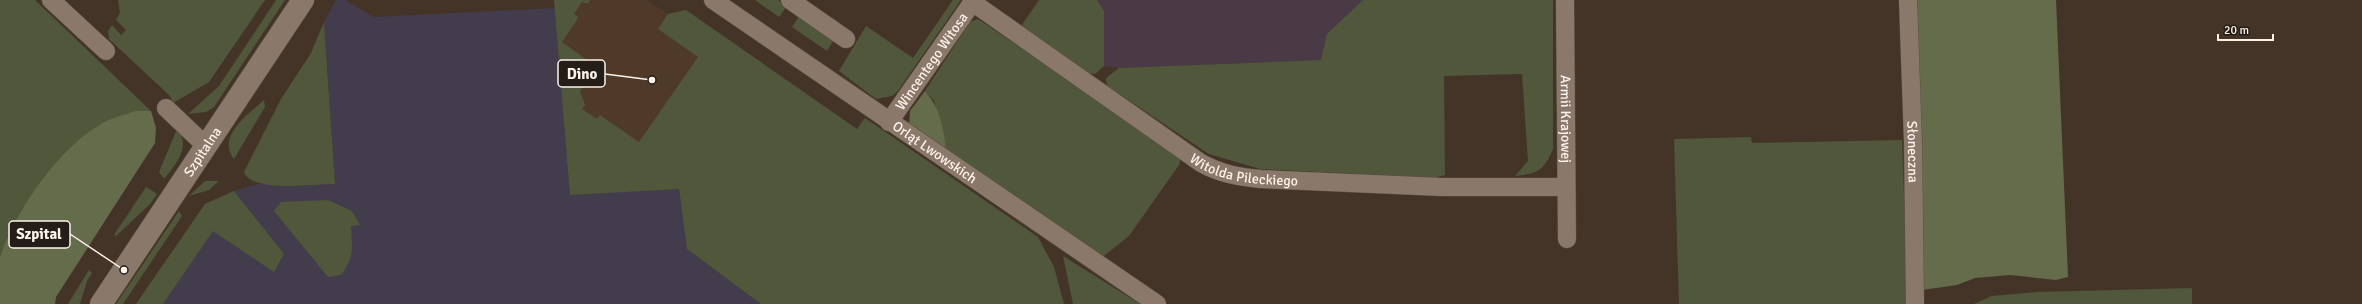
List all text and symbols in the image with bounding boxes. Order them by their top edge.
street label: Wincentego Witosa [892,10,972,114]
scale bar [2218,16,2273,42]
text: 20 m [2224,23,2249,38]
callout: Dino [558,60,605,87]
text: Dino [567,65,597,83]
street label: Armii Krajowej [1557,75,1574,163]
street label: Orląt Lwowskich [889,118,980,187]
street label: Słoneczna [1903,121,1922,183]
street label: Szpitalna [180,124,225,180]
street label: Witolda Pileckiego [1186,150,1298,190]
callout: Szpital [9,221,70,248]
text: Szpital [16,225,62,243]

